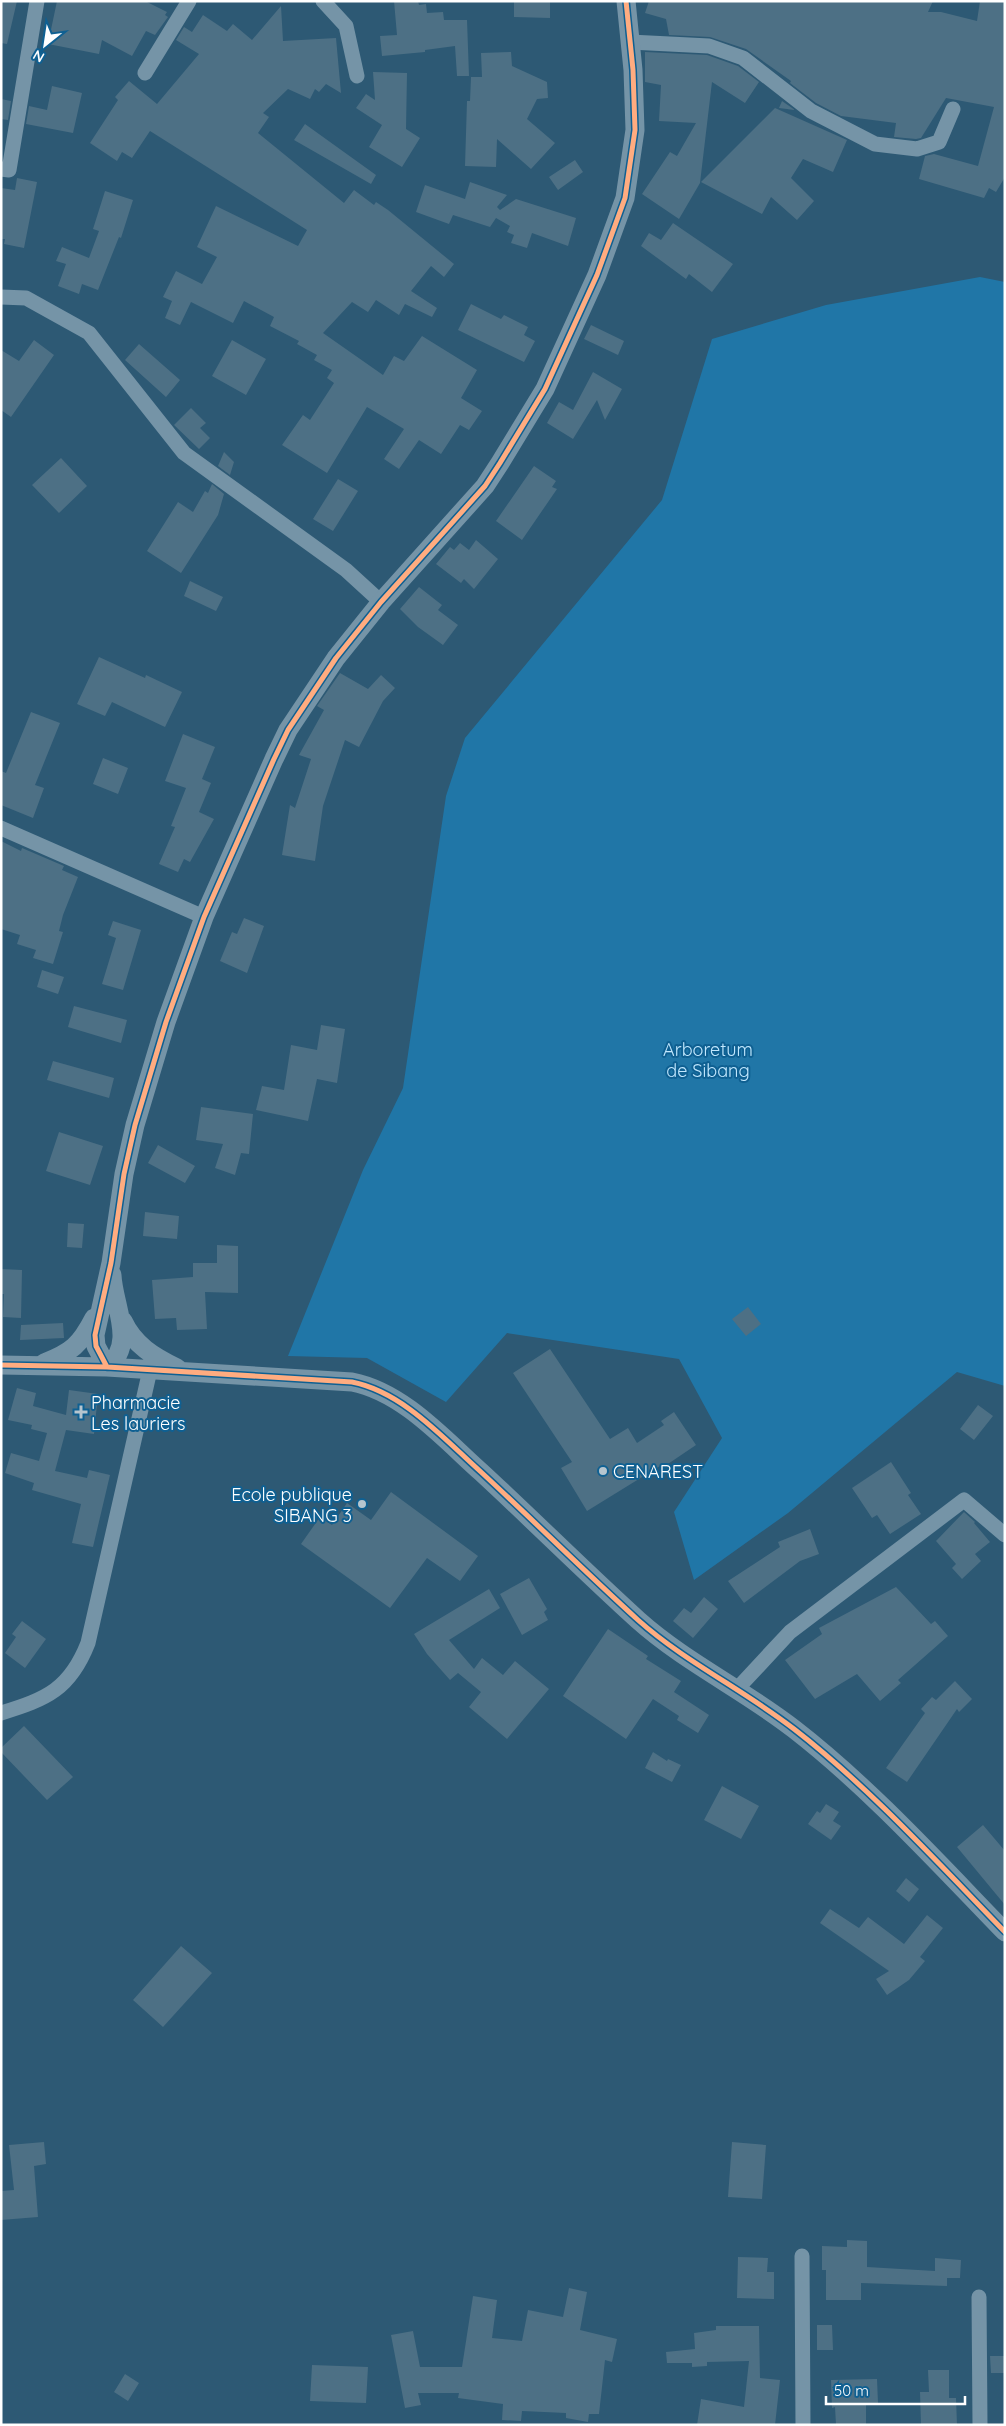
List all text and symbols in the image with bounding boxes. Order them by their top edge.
north arrow [20,20,70,70]
text: N [30,46,47,67]
park label: Arboretum de Sibang [663,1038,753,1082]
place label: Pharmacie Les lauriers [91,1391,186,1435]
marker: Pharmacie Les lauriers [75,1406,87,1418]
place label: CENAREST [613,1460,703,1483]
marker: CENAREST [597,1465,609,1477]
place label: Ecole publique SIBANG 3 [231,1483,352,1527]
marker: Ecole publique SIBANG 3 [356,1498,368,1510]
scale bar [826,2374,965,2406]
text: 50 m [834,2381,869,2400]

